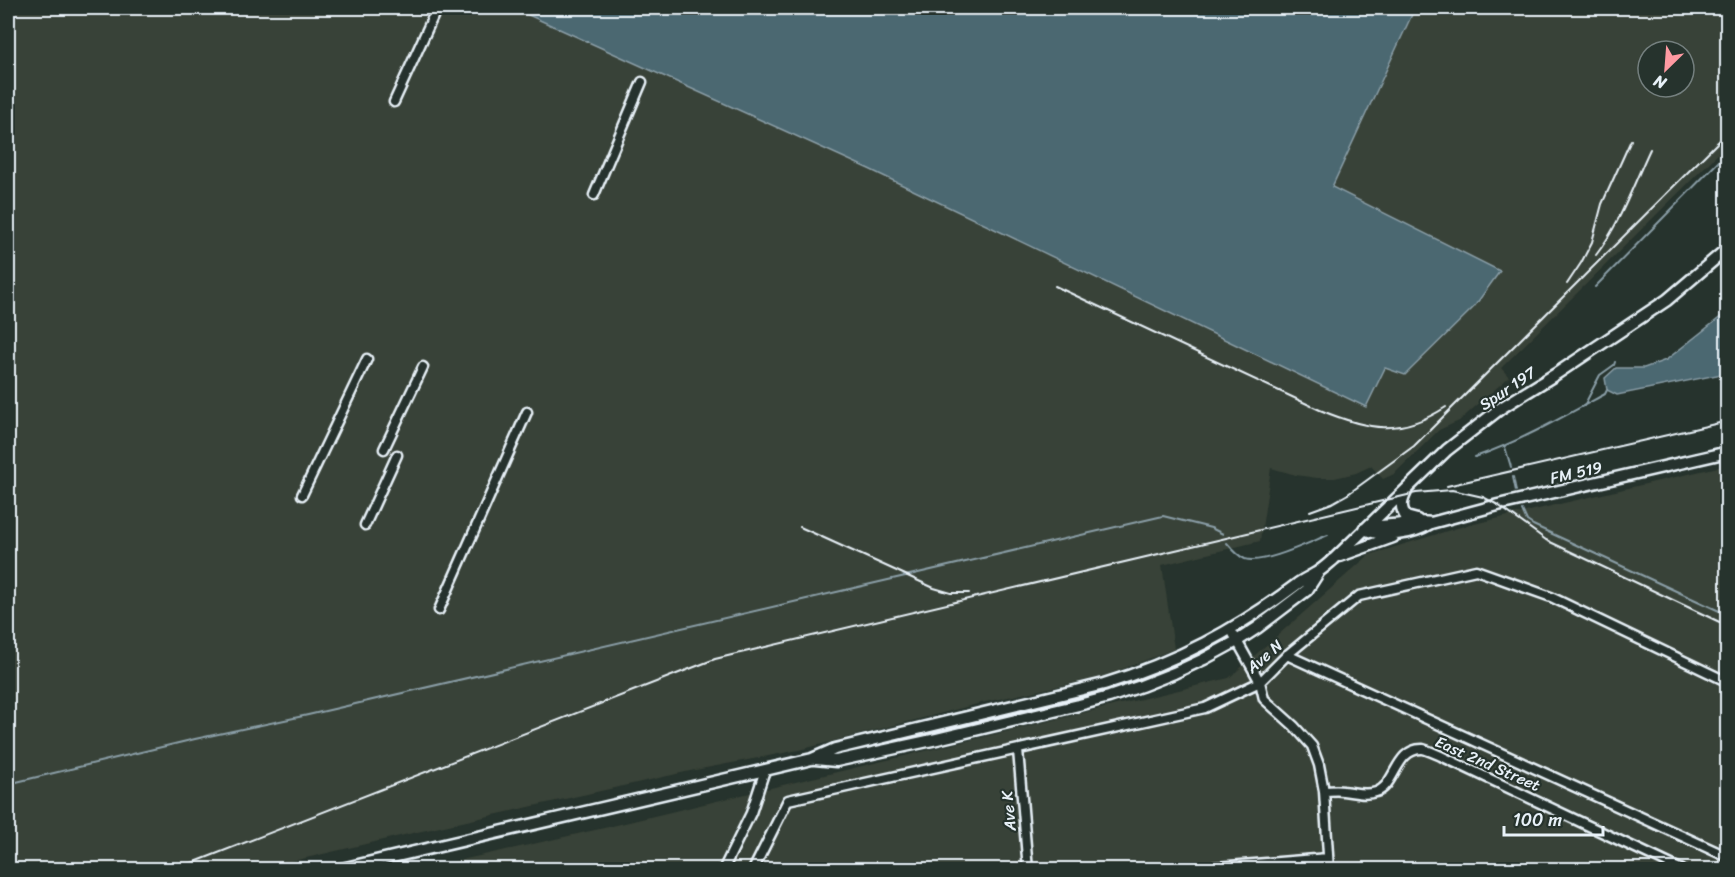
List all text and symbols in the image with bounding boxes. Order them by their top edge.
north arrow [1636,39,1696,99]
text: N [1648,66,1672,98]
street label: Spur 197 [1473,358,1542,418]
street label: FM 519 [1547,452,1605,493]
street label: Ave N [1238,632,1289,682]
street label: East 2nd Street [1430,727,1545,800]
street label: Ave K [992,788,1025,833]
scale bar [1504,799,1603,837]
text: 100 m [1513,804,1562,836]

